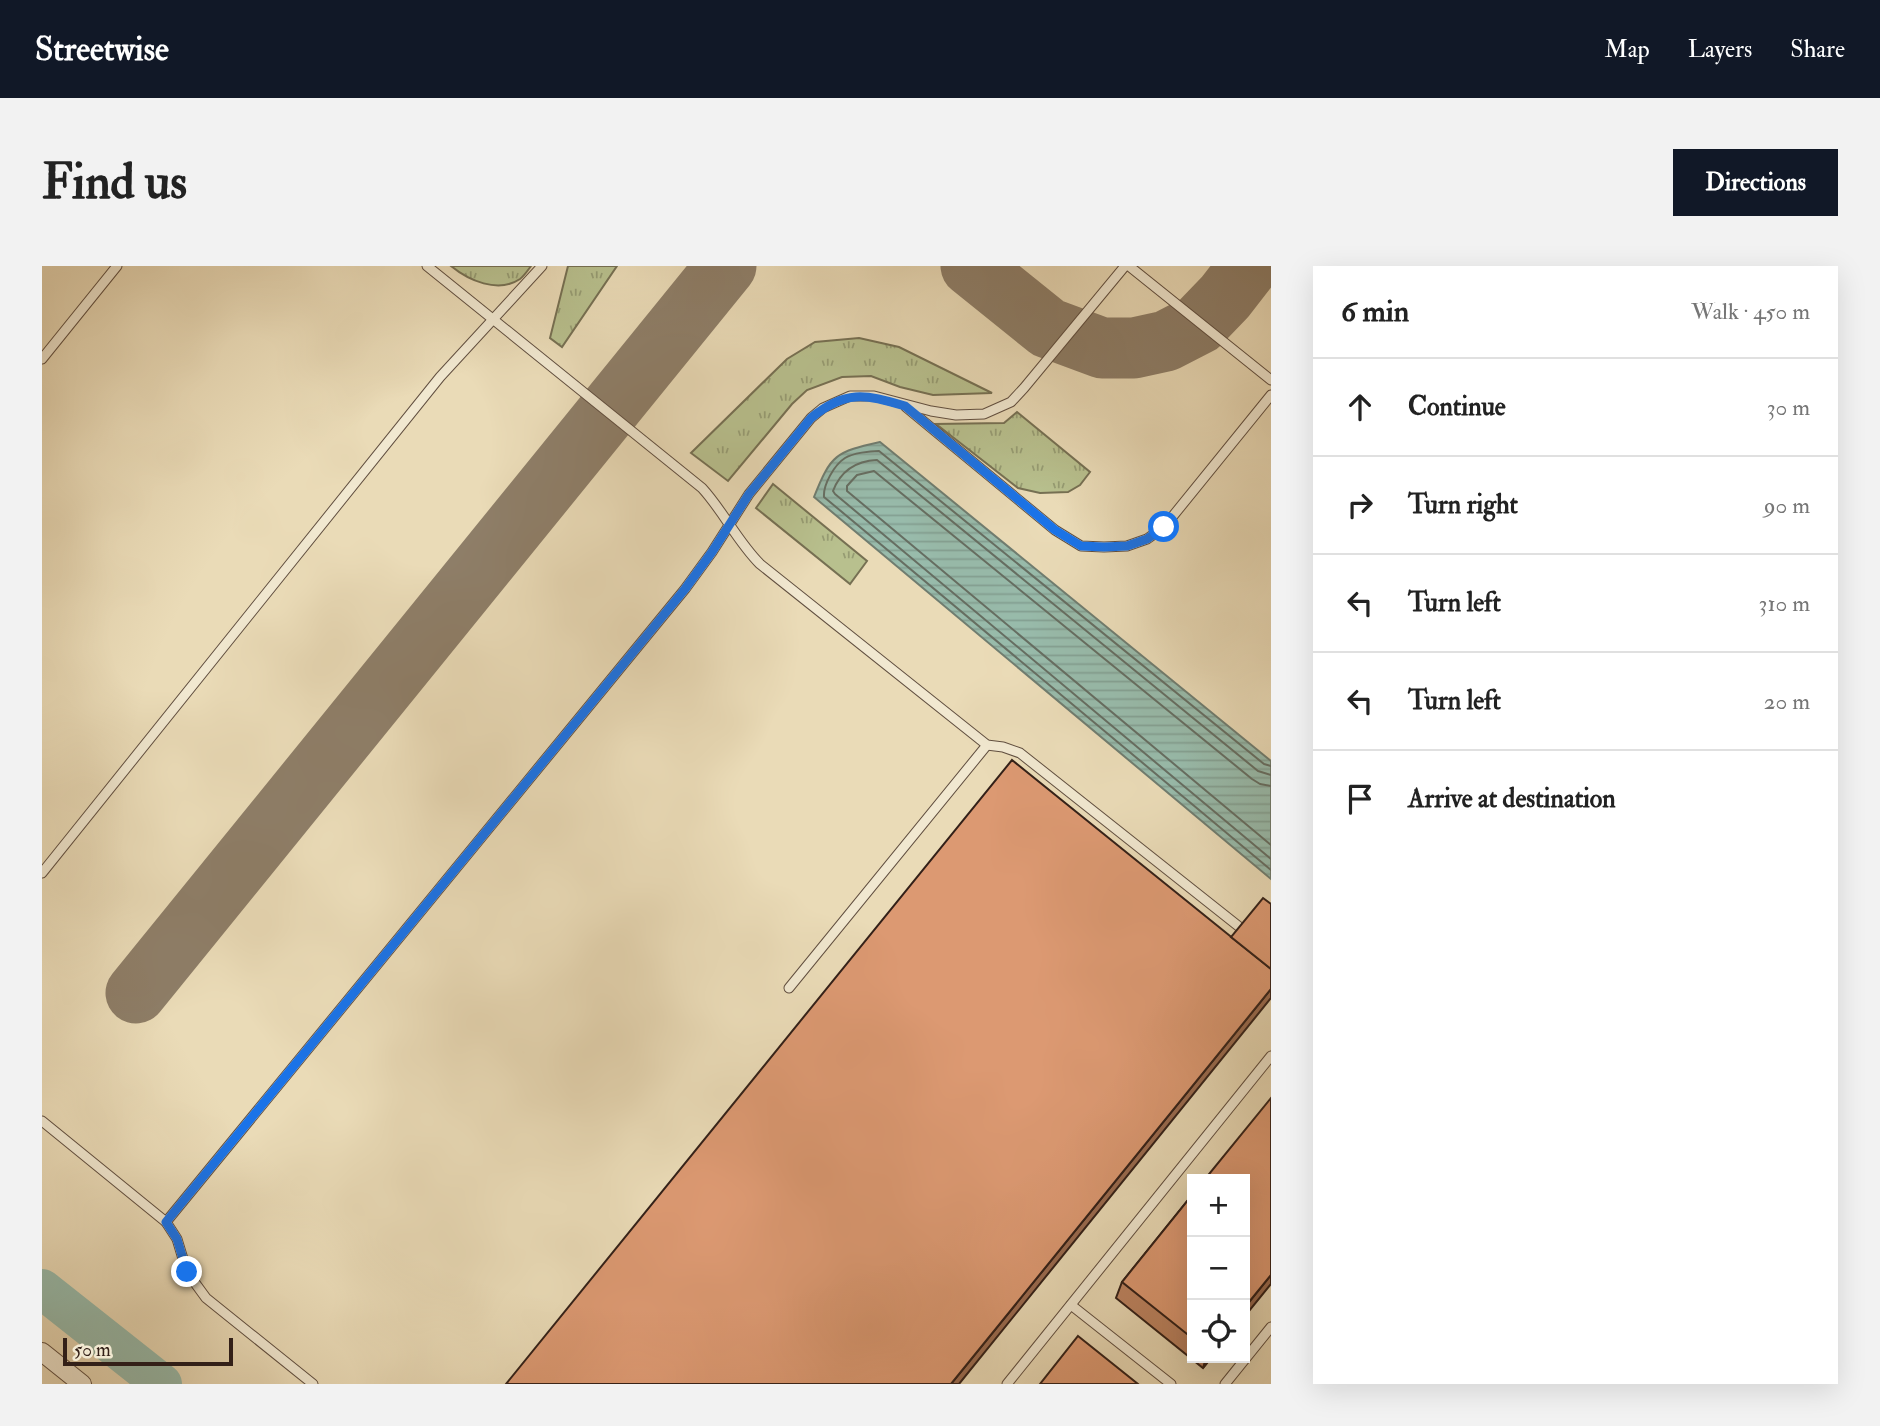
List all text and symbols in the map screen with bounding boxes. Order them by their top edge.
text: Streetwise [35,29,169,70]
text: Map [1605,34,1650,65]
text: Layers [1688,34,1752,65]
text: Share [1790,34,1845,65]
button: Directions [1673,149,1838,216]
text: Find us [42,152,187,213]
text: 6 min [1341,293,1409,330]
text: Walk · 450 m [1691,297,1810,326]
icon: ahead [1341,388,1379,426]
text: Continue [1408,391,1506,423]
text: 30 m [1767,393,1810,422]
icon: right [1341,486,1379,524]
text: Turn right [1408,489,1518,521]
text: 90 m [1764,491,1810,520]
route start [1148,511,1179,542]
icon: left [1341,584,1379,622]
text: Turn left [1408,587,1501,619]
text: 310 m [1759,589,1810,618]
icon: left [1341,682,1379,720]
text: Turn left [1408,685,1501,717]
text: 20 m [1764,687,1810,716]
icon: arrive [1341,780,1379,818]
text: Arrive at destination [1408,783,1616,815]
map controls [1187,1174,1250,1363]
button: + [1187,1174,1250,1237]
button: − [1187,1237,1250,1300]
route end [171,1256,202,1287]
button: locate [1187,1300,1250,1363]
scale bar [63,1335,233,1367]
text: 50 m [74,1338,111,1362]

